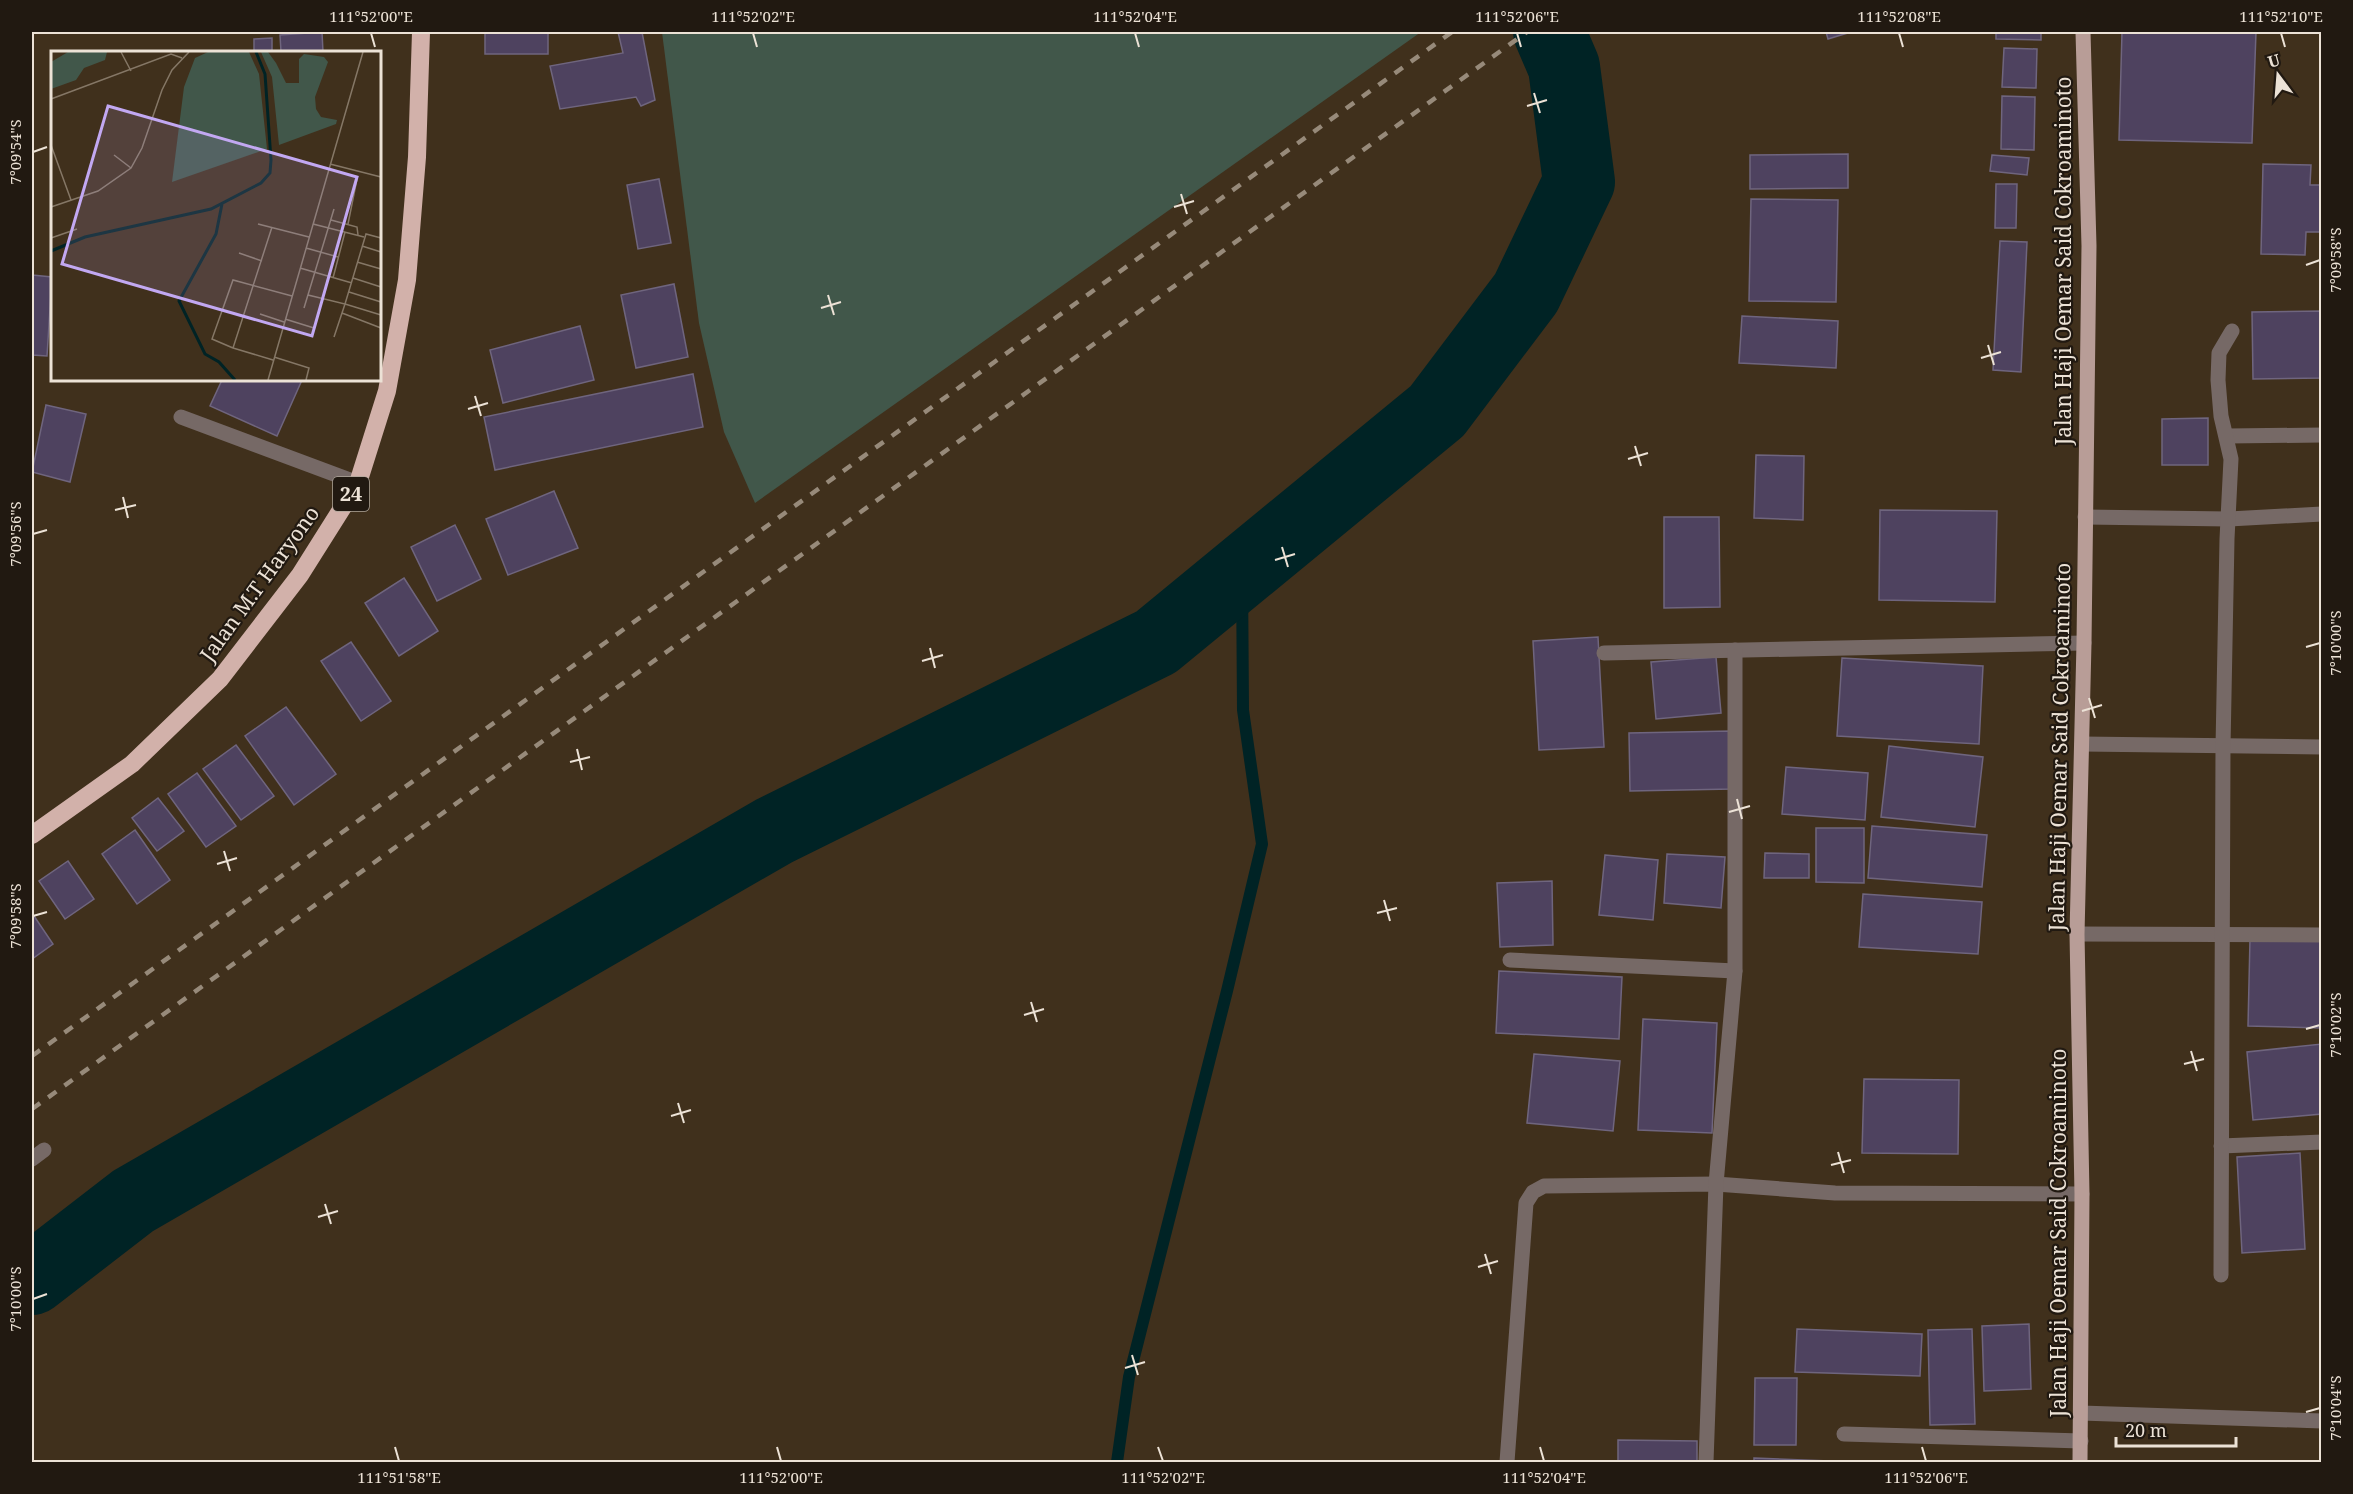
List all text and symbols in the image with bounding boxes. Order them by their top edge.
text: 111°52'00"E [329,6,413,26]
text: 111°52'02"E [711,6,795,26]
text: 111°52'04"E [1093,6,1177,26]
text: 111°52'06"E [1475,6,1559,26]
text: 111°52'08"E [1857,6,1941,26]
text: 111°52'10"E [2239,6,2323,26]
north arrow [2248,45,2308,105]
text: U [2265,48,2283,73]
inset map [51,51,381,381]
street label: Jalan Haji Oemar Said Cokroaminoto [2049,77,2077,446]
text: 7°09'54"S [5,119,25,185]
text: 7°09'58"S [2325,227,2345,293]
road number: 24 [333,477,369,511]
street label: Jalan M.T Haryono [193,500,325,668]
text: 7°09'56"S [5,501,25,567]
street label: Jalan Haji Oemar Said Cokroaminoto [2042,562,2076,933]
text: 7°10'00"S [2325,610,2345,676]
text: 7°09'58"S [5,883,25,949]
text: 7°10'02"S [2325,992,2345,1058]
street label: Jalan Haji Oemar Said Cokroaminoto [2044,1049,2072,1418]
text: 7°10'00"S [5,1266,25,1332]
text: 7°10'04"S [2325,1375,2345,1441]
scale bar [2116,1410,2236,1448]
text: 20 m [2125,1418,2167,1442]
text: 111°51'58"E [357,1467,441,1487]
text: 111°52'00"E [739,1467,823,1487]
text: 111°52'02"E [1121,1467,1205,1487]
text: 111°52'04"E [1502,1467,1586,1487]
text: 111°52'06"E [1884,1467,1968,1487]

